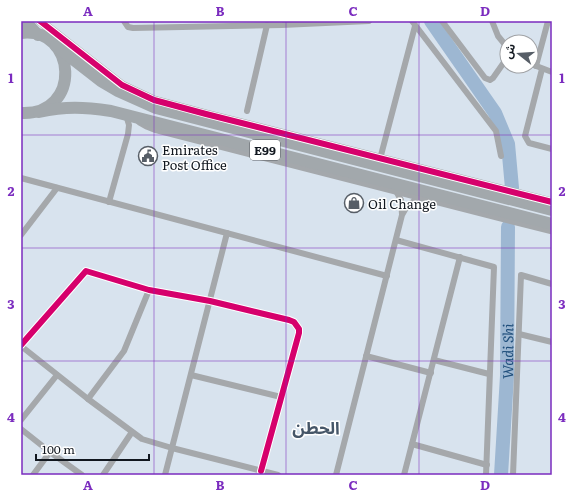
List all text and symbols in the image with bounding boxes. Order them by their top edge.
text: A [83,1,93,20]
text: B [216,1,225,20]
text: C [348,1,358,20]
text: D [480,1,490,20]
north arrow [499,34,539,74]
text: ش [499,41,518,60]
text: 1 [8,68,14,87]
text: 1 [559,68,565,87]
place label: Emirates Post Office [162,140,227,174]
road number: E99 [250,140,280,160]
public building icon: Emirates Post Office [137,145,159,167]
text: 2 [8,181,15,200]
text: 2 [559,181,566,200]
shop icon: Oil Change [343,192,365,214]
place label: Oil Change [368,194,436,213]
text: 3 [7,294,15,313]
text: 3 [558,294,566,313]
water label: Wadi Shi [497,323,517,379]
text: 4 [7,407,15,426]
text: 4 [558,407,566,426]
district label: الحطن [292,414,340,439]
scale bar [36,436,149,462]
text: 100 m [42,440,75,458]
text: A [83,475,93,494]
text: B [216,475,225,494]
text: C [348,475,358,494]
text: D [480,475,490,494]

